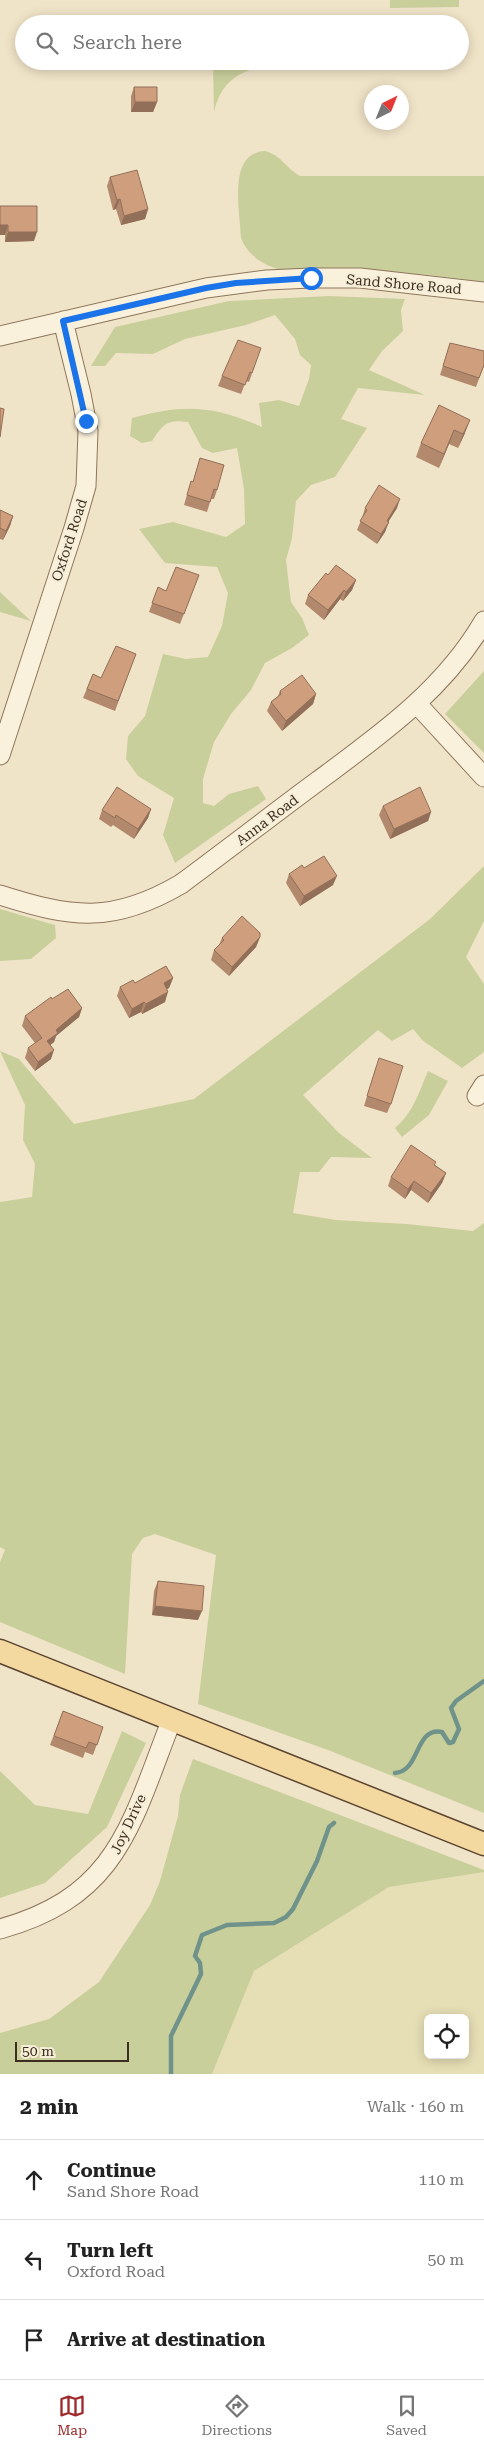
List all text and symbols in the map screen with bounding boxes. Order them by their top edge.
search box [15,15,469,70]
icon: search [33,29,61,57]
text: Search here [73,31,182,54]
north arrow [364,85,409,130]
route start [300,267,323,290]
street label: Sand Shore Road [346,271,462,297]
route end [75,410,98,433]
street label: Oxford Road [48,497,90,583]
street label: Anna Road [233,792,301,848]
street label: Joy Drive [107,1791,149,1857]
map controls [424,2014,469,2059]
button: locate [424,2014,469,2059]
scale bar [15,2039,129,2062]
text: 50 m [22,2043,54,2059]
text: 2 min [20,2095,78,2119]
text: Walk · 160 m [367,2097,464,2116]
text: Continue [67,2159,156,2182]
icon: ahead [20,2166,48,2194]
text: 110 m [418,2170,464,2189]
text: Sand Shore Road [67,2182,199,2201]
text: Turn left [67,2239,153,2262]
icon: left [20,2246,48,2274]
text: 50 m [427,2250,464,2269]
text: Oxford Road [67,2262,165,2281]
icon: arrive [20,2326,48,2354]
text: Arrive at destination [67,2328,265,2351]
tab: Map [57,2392,87,2438]
tab: Directions [201,2392,272,2438]
tab: Saved [386,2392,427,2438]

